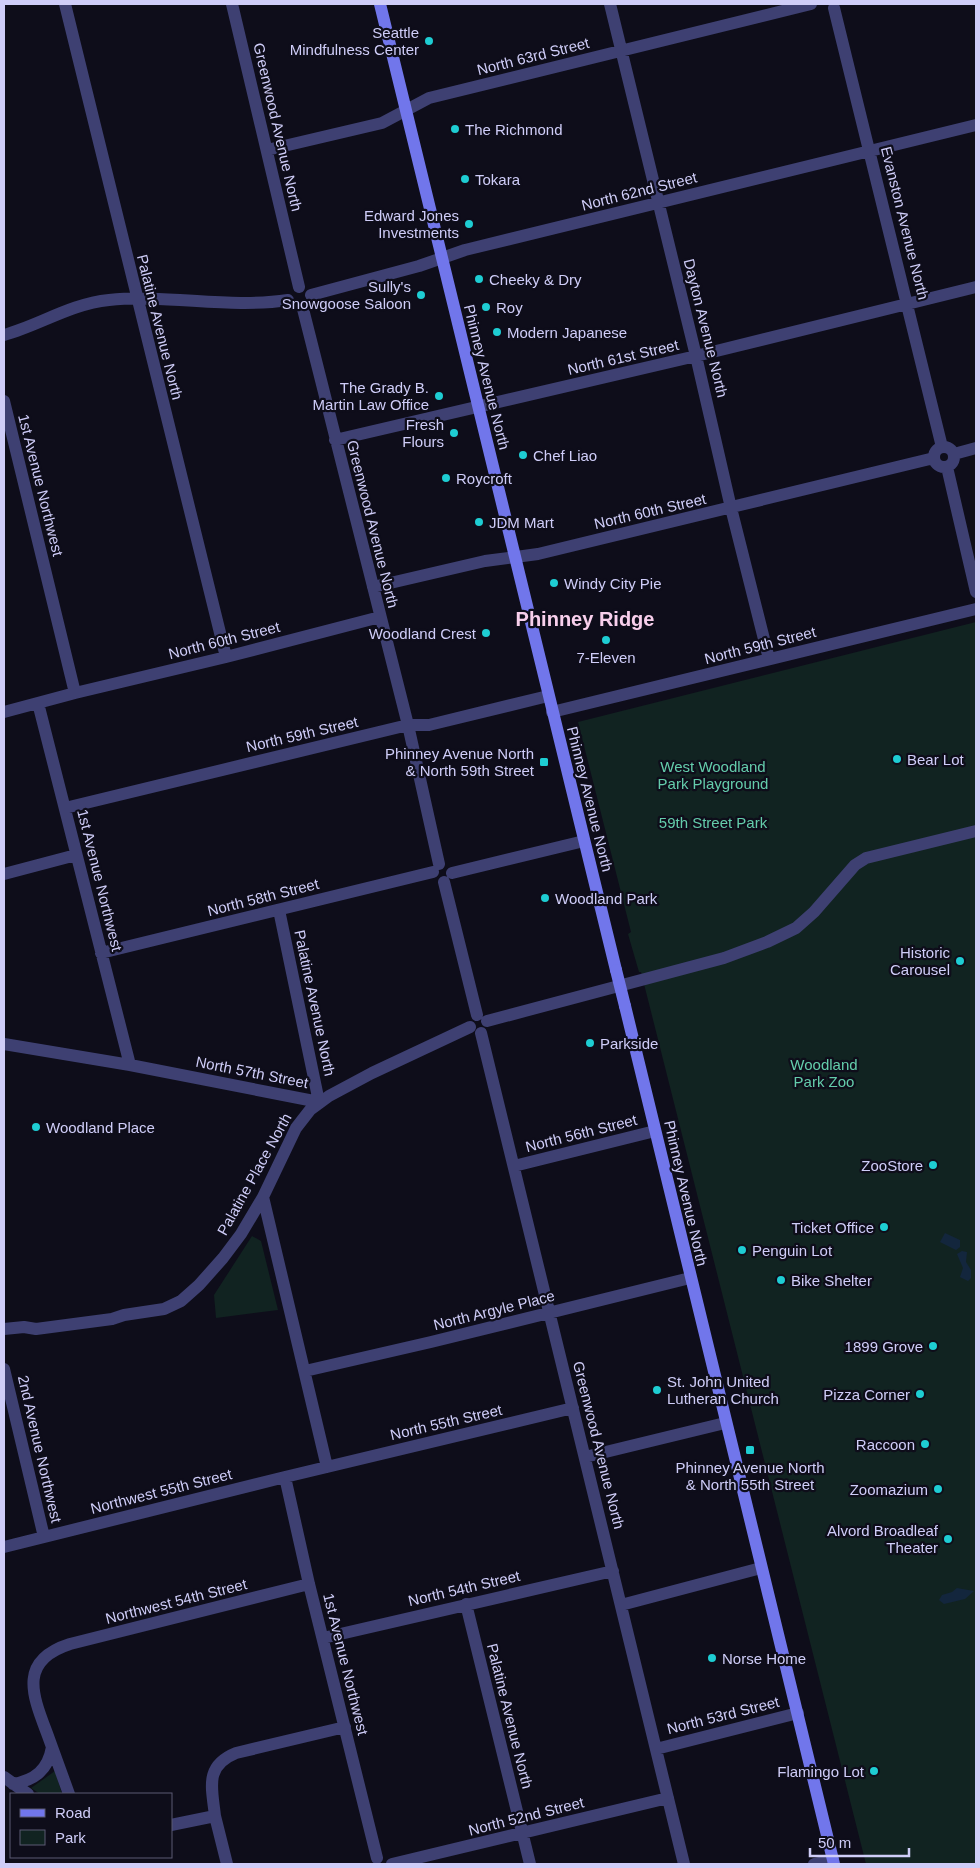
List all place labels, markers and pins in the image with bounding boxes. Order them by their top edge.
place label: Seattle Mindfulness Center [290,24,419,58]
marker: Seattle Mindfulness Center [423,35,435,47]
place label: The Richmond [465,121,563,138]
marker: The Richmond [449,123,461,135]
place label: Tokara [475,171,521,188]
marker: Tokara [459,173,471,185]
place label: Edward Jones Investments [364,207,459,241]
marker: Edward Jones Investments [463,218,475,230]
place label: Cheeky & Dry [489,271,582,288]
marker: Cheeky & Dry [473,273,485,285]
place label: Sully's Snowgoose Saloon [282,278,411,312]
marker: Sully's Snowgoose Saloon [415,289,427,301]
place label: Roy [496,299,523,316]
marker: Roy [480,301,492,313]
place label: Modern Japanese [507,324,627,341]
marker: Modern Japanese [491,326,503,338]
place label: The Grady B. Martin Law Office [313,379,429,413]
marker: The Grady B. Martin Law Office [433,390,445,402]
place label: Fresh Flours [402,416,444,450]
marker: Fresh Flours [448,427,460,439]
place label: Chef Liao [533,447,597,464]
marker: Chef Liao [517,449,529,461]
place label: Roycroft [456,470,513,487]
marker: Roycroft [440,472,452,484]
place label: JDM Mart [489,514,555,531]
marker: JDM Mart [473,516,485,528]
place label: Windy City Pie [564,575,662,592]
marker: Windy City Pie [548,577,560,589]
place label: Woodland Crest [369,625,477,642]
marker: Woodland Crest [480,627,492,639]
marker: 7-Eleven [600,634,612,646]
place label: 7-Eleven [576,649,636,666]
place label: Phinney Avenue North & North 59th Street [385,745,535,779]
place label: Bear Lot [907,751,965,768]
marker: Bear Lot [891,753,903,765]
marker: Phinney Avenue North & North 59th Street [538,756,550,768]
place label: Woodland Park [555,890,658,907]
marker: Woodland Park [539,892,551,904]
place label: Historic Carousel [890,944,950,978]
marker: Historic Carousel [954,955,966,967]
place label: Parkside [600,1035,658,1052]
marker: Parkside [584,1037,596,1049]
place label: Woodland Place [46,1119,155,1136]
marker: Woodland Place [30,1121,42,1133]
place label: ZooStore [861,1157,923,1174]
marker: ZooStore [927,1159,939,1171]
place label: Ticket Office [791,1219,874,1236]
marker: Ticket Office [878,1221,890,1233]
place label: Penguin Lot [752,1242,833,1259]
marker: Penguin Lot [736,1244,748,1256]
place label: Bike Shelter [791,1272,872,1289]
marker: Bike Shelter [775,1274,787,1286]
place label: 1899 Grove [845,1338,923,1355]
marker: 1899 Grove [927,1340,939,1352]
place label: St. John United Lutheran Church [667,1373,779,1407]
marker: St. John United Lutheran Church [651,1384,663,1396]
place label: Pizza Corner [823,1386,910,1403]
marker: Pizza Corner [914,1388,926,1400]
place label: Raccoon [856,1436,915,1453]
marker: Raccoon [919,1438,931,1450]
marker: Phinney Avenue North & North 55th Street [744,1444,756,1456]
place label: Phinney Avenue North & North 55th Street [676,1459,825,1493]
place label: Zoomazium [850,1481,928,1498]
marker: Zoomazium [932,1483,944,1495]
place label: Alvord Broadleaf Theater [827,1522,939,1556]
marker: Alvord Broadleaf Theater [942,1533,954,1545]
place label: Norse Home [722,1650,806,1667]
marker: Norse Home [706,1652,718,1664]
place label: Flamingo Lot [777,1763,865,1780]
marker: Flamingo Lot [868,1765,880,1777]

